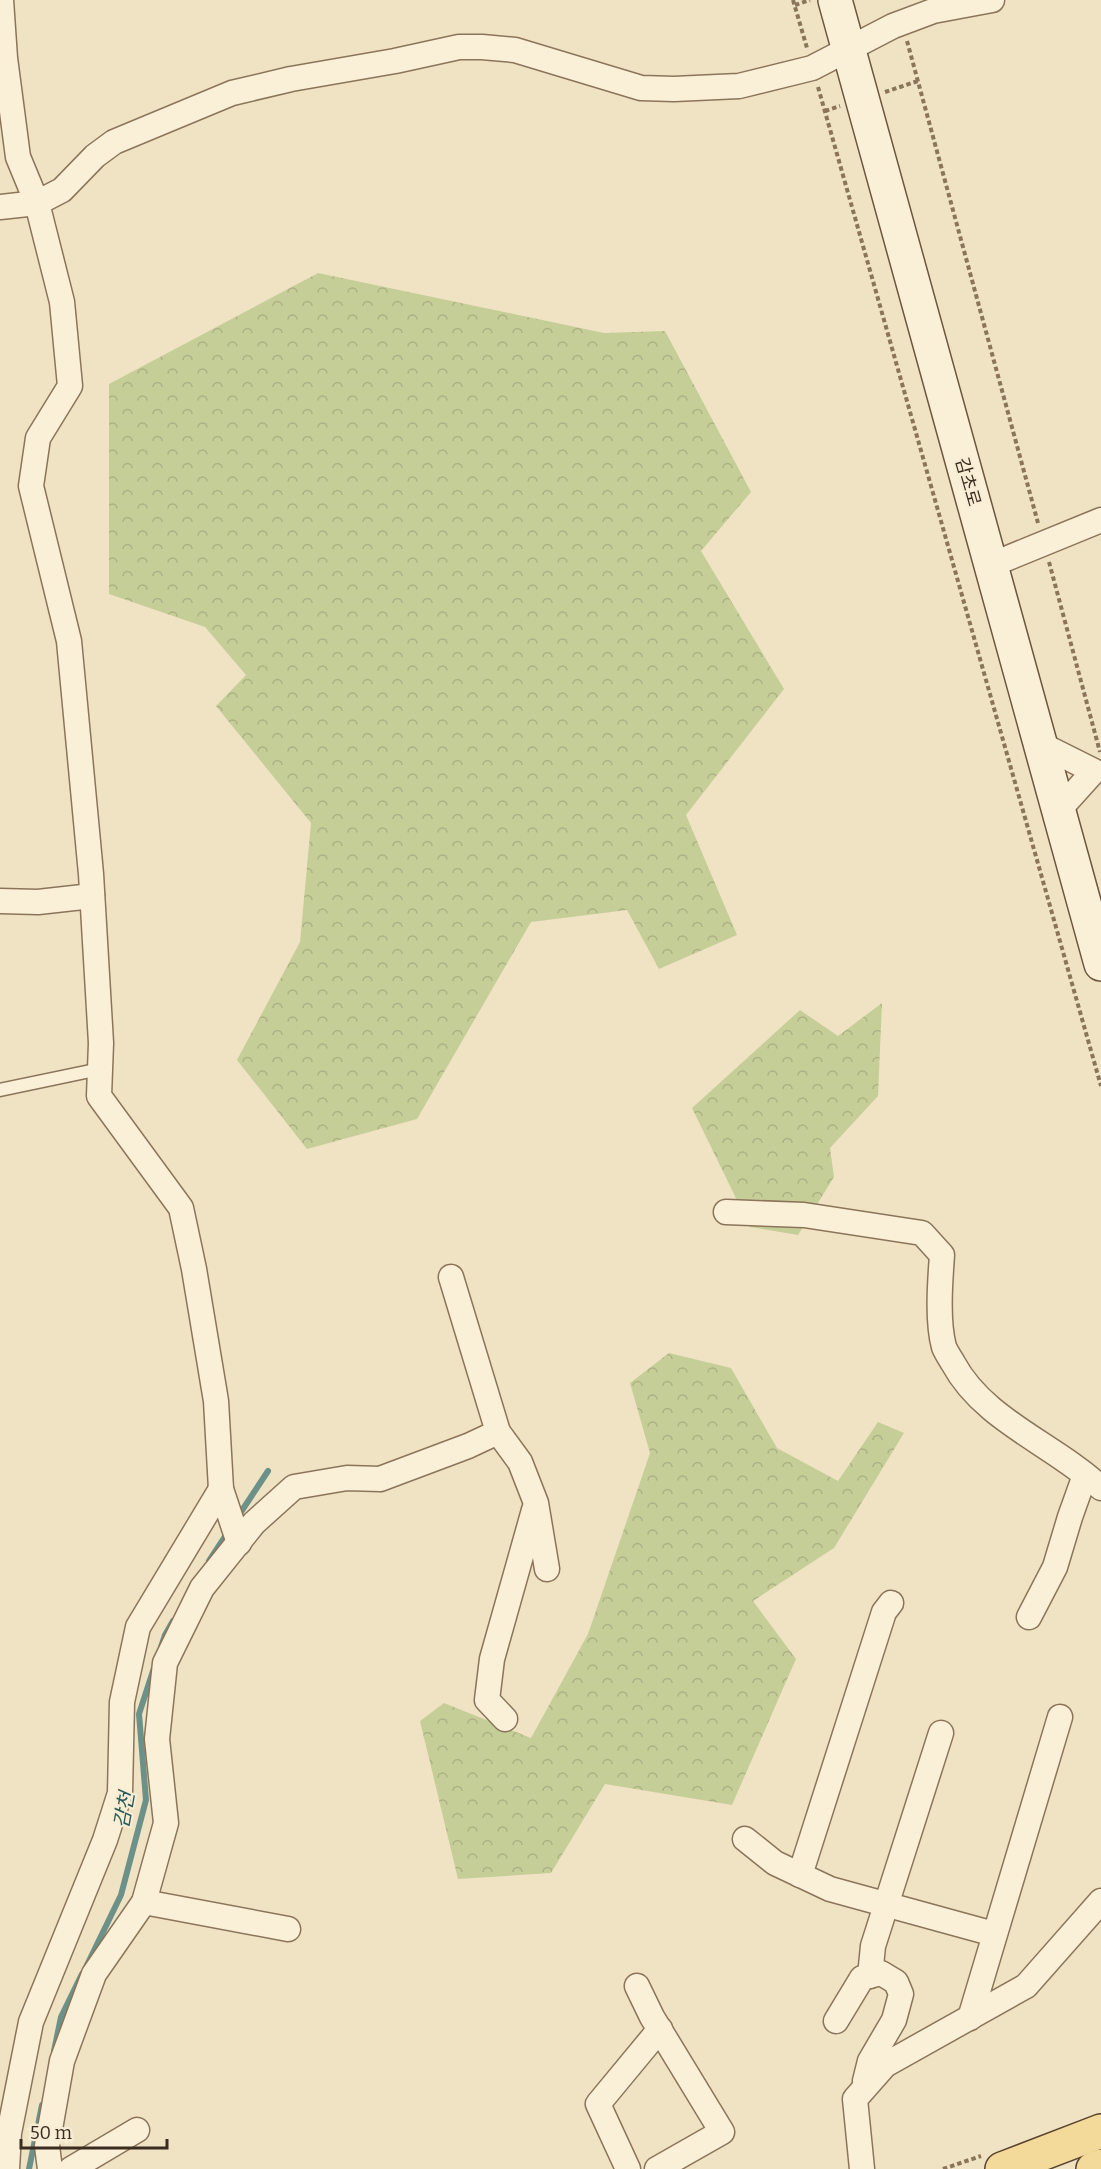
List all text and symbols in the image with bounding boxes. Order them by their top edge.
street label: 감초로 [951,455,985,509]
water label: 감천 [109,1787,139,1830]
scale bar [21,2112,166,2150]
text: 50 m [30,2122,72,2144]

